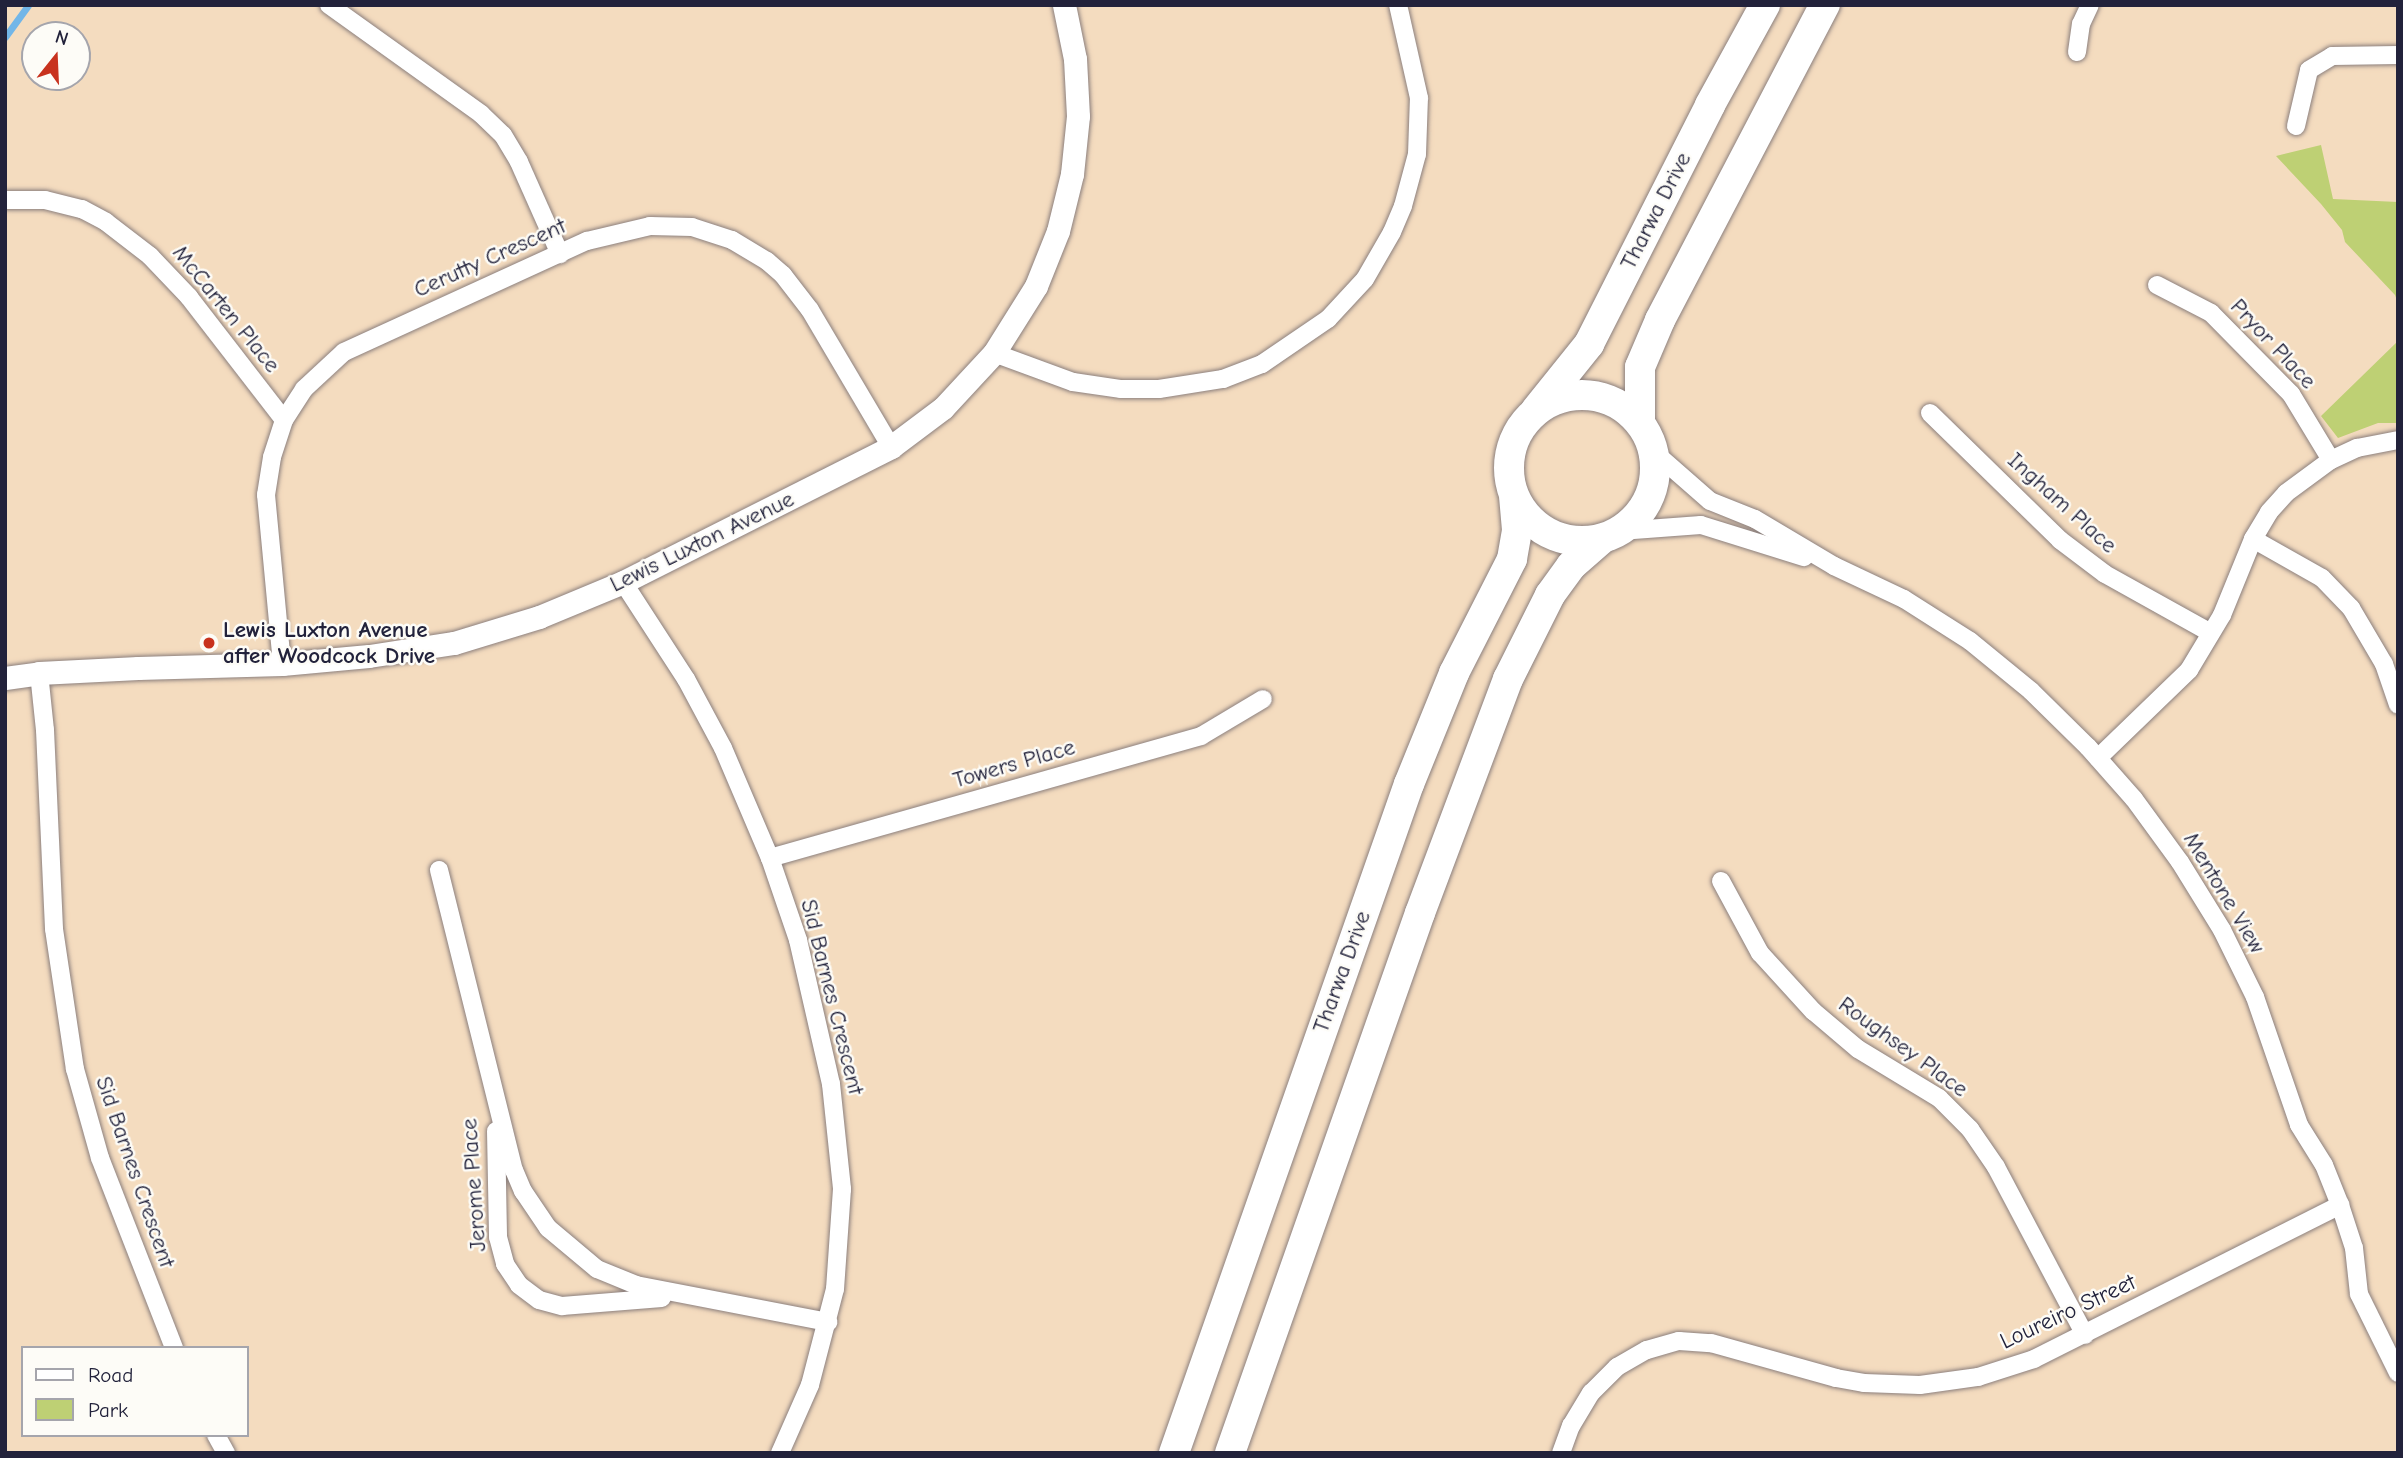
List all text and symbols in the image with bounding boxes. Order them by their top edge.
north arrow [21,21,91,91]
text: N [53,26,71,50]
street label: Tharwa Drive [1615,148,1697,274]
street label: Cerutty Crescent [410,212,570,304]
street label: McCarten Place [166,240,286,378]
street label: Pryor Place [2224,293,2322,395]
street label: Ingham Place [2002,447,2122,559]
street label: Lewis Luxton Avenue [606,485,798,599]
place label: Lewis Luxton Avenue after Woodcock Drive [223,616,435,670]
marker: Lewis Luxton Avenue after Woodcock Drive [201,635,217,651]
street label: Towers Place [950,733,1078,795]
street label: Mentone View [2177,827,2271,959]
street label: Sid Barnes Crescent [794,896,870,1098]
street label: Tharwa Drive [1307,907,1377,1037]
street label: Roughsey Place [1833,991,1973,1103]
street label: Sid Barnes Crescent [89,1073,181,1271]
street label: Jerome Place [456,1117,492,1253]
street label: Loureiro Street [1996,1269,2140,1355]
legend [21,1346,248,1437]
text: Road [88,1363,133,1387]
text: Park [88,1398,128,1422]

